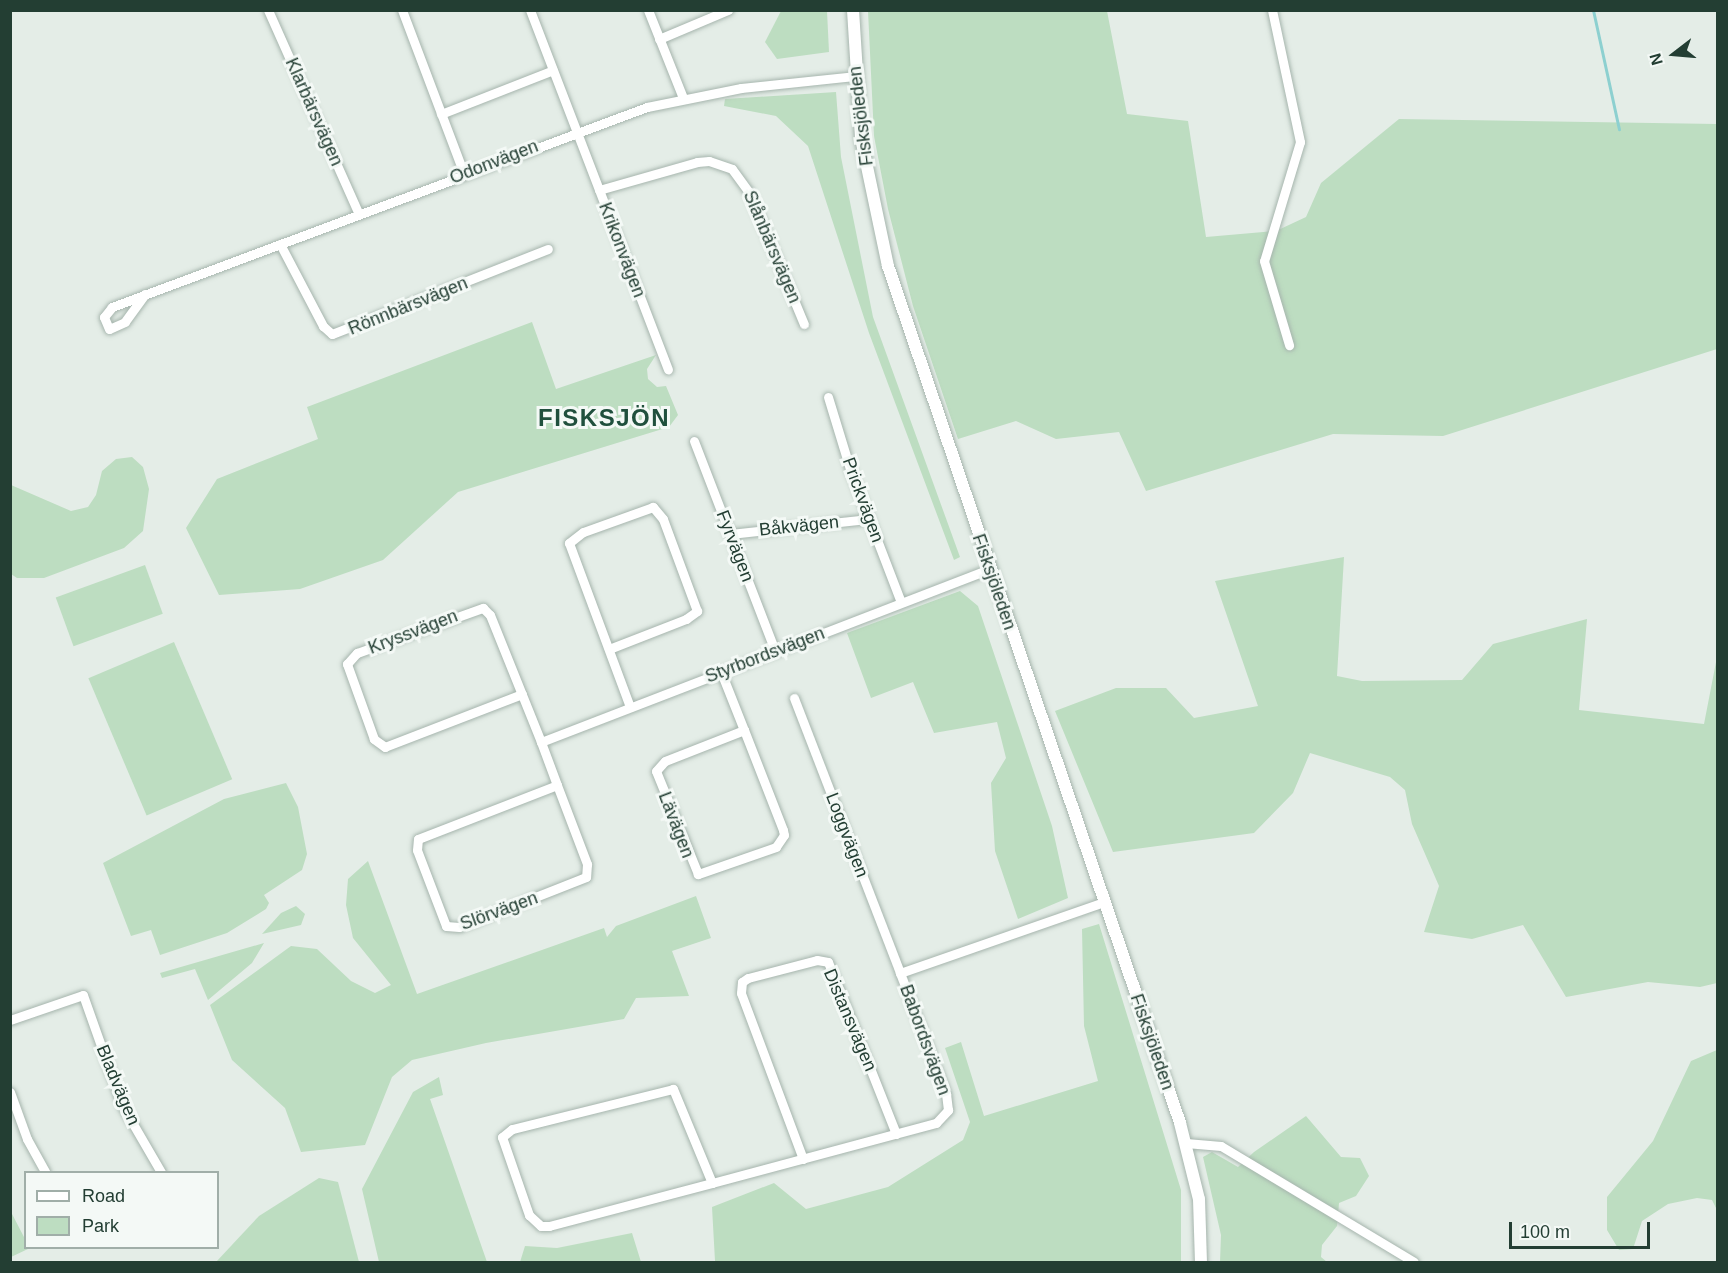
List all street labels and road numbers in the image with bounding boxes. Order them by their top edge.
street label: Klarbärsvägen [281,55,347,169]
street label: Fisksjöleden [844,65,878,167]
street label: Odonvägen [447,135,541,189]
street label: Slånbärsvägen [739,188,805,306]
street label: Krikonvägen [594,199,650,301]
street label: Rönnbärsvägen [345,272,471,340]
street label: Prickvägen [838,454,888,546]
street label: Fyrvägen [711,507,759,585]
street label: Båkvägen [758,511,840,541]
street label: Fisksjöleden [968,531,1020,633]
street label: Kryssvägen [365,605,461,659]
street label: Styrbordsvägen [702,622,828,688]
street label: Lävägen [654,789,698,861]
street label: Loggvägen [821,790,873,880]
street label: Slörvägen [457,887,541,935]
street label: Distansvägen [819,966,881,1074]
street label: Babordsvägen [895,982,955,1098]
street label: Fisksjöleden [1126,991,1178,1093]
street label: Bladvägen [91,1042,145,1128]

